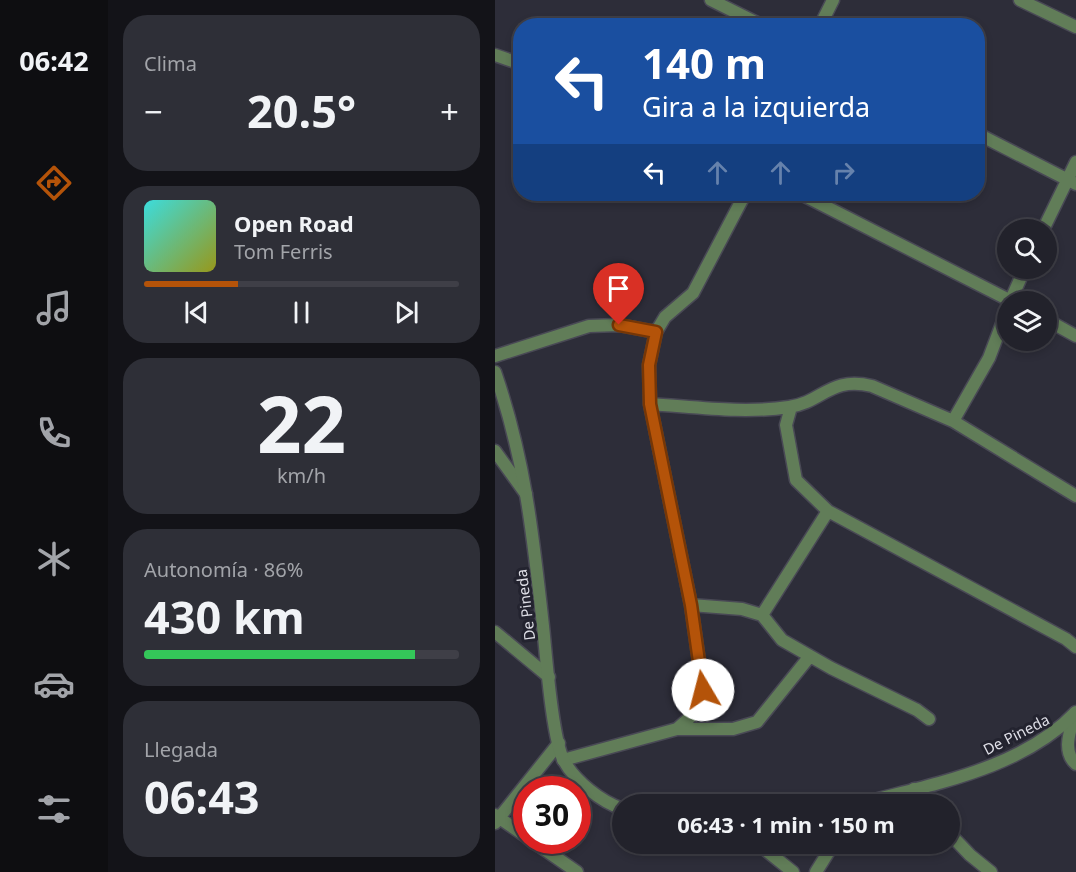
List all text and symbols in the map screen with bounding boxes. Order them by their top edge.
text: 140 m [642,34,766,91]
text: 06:42 [19,42,89,79]
icon: left [543,42,621,120]
text: Clima [144,50,197,77]
text: 20.5° [247,80,356,141]
text: Gira a la izquierda [642,88,870,125]
text: − [144,89,163,134]
text: + [440,89,459,134]
icon: left [638,156,671,189]
icon: ahead [701,156,734,189]
icon: ahead [764,156,797,189]
icon: right [827,156,860,189]
icon: directions [33,162,75,204]
text: Open Road [234,208,354,238]
map controls [997,219,1057,351]
button: search [997,219,1057,279]
text: Tom Ferris [234,238,333,265]
pin [593,263,644,325]
icon: arrive [602,272,635,305]
icon: music [33,287,75,329]
button: layers [997,291,1057,351]
icon: previous [180,296,213,329]
icon: pause [285,296,318,329]
icon: next [390,296,423,329]
text: 22 [257,370,346,476]
icon: phone [33,412,75,454]
text: km/h [277,462,326,489]
icon: climate [33,538,75,580]
text: Autonomía · 86% [144,556,303,583]
street label: De Pineda [511,568,539,642]
text: 430 km [144,586,305,647]
position arrow [671,658,735,722]
icon: car [33,663,75,705]
street label: De Pineda [980,709,1052,759]
text: Llegada [144,736,218,763]
text: 06:43 [144,766,260,827]
speed limit sign: 30 [513,776,591,854]
icon: filters [33,788,75,830]
text: 06:43 · 1 min · 150 m [677,809,895,839]

